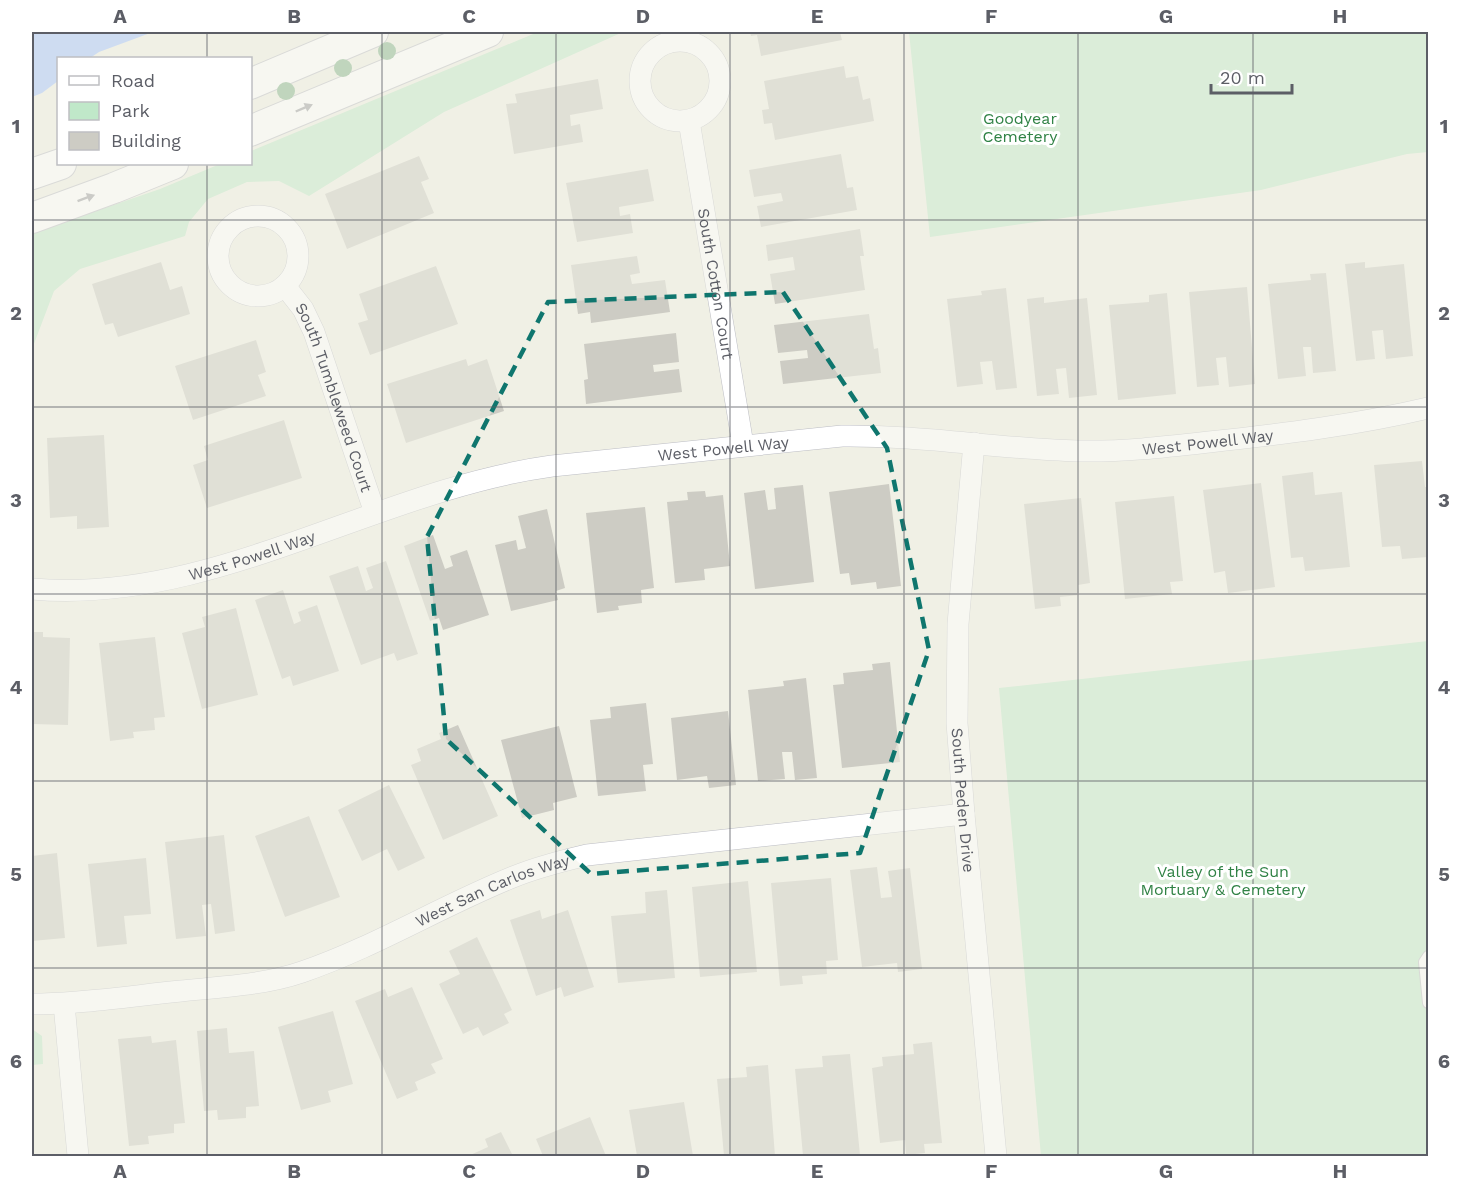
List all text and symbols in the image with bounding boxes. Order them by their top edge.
text: A [113,4,127,28]
text: B [287,4,301,28]
text: C [462,4,476,28]
text: D [636,4,650,28]
text: E [811,4,823,28]
text: F [985,4,997,28]
text: G [1159,4,1173,28]
text: H [1333,4,1347,28]
legend [57,57,252,165]
scale bar [1211,57,1292,95]
text: 20 m [1220,67,1265,88]
text: Road [111,70,155,91]
text: Park [111,100,150,121]
one-way arrow [296,103,314,113]
park label: Goodyear Cemetery [982,109,1058,146]
text: 1 [12,114,20,138]
text: 1 [1440,114,1448,138]
text: Building [111,130,181,151]
one-way arrow [78,193,96,203]
street label: South Cotton Court [694,207,738,361]
street label: South Tumbleweed Court [291,299,376,495]
text: 2 [10,301,22,325]
text: 2 [1438,301,1450,325]
street label: West Powell Way [1141,426,1275,459]
street label: West Powell Way [657,432,791,465]
text: 3 [10,488,22,512]
text: 3 [1438,488,1450,512]
street label: West Powell Way [186,526,319,584]
text: 4 [10,675,23,699]
text: 4 [1438,675,1451,699]
street label: South Peden Drive [947,727,978,873]
street label: West San Carlos Way [412,850,572,931]
text: 5 [10,862,22,886]
park label: Valley of the Sun Mortuary & Cemetery [1140,862,1306,899]
text: 5 [1438,862,1450,886]
text: 6 [10,1049,22,1073]
text: 6 [1438,1049,1450,1073]
text: A [113,1159,127,1183]
text: B [287,1159,301,1183]
text: C [462,1159,476,1183]
text: D [636,1159,650,1183]
text: E [811,1159,823,1183]
text: F [985,1159,997,1183]
text: G [1159,1159,1173,1183]
text: H [1333,1159,1347,1183]

